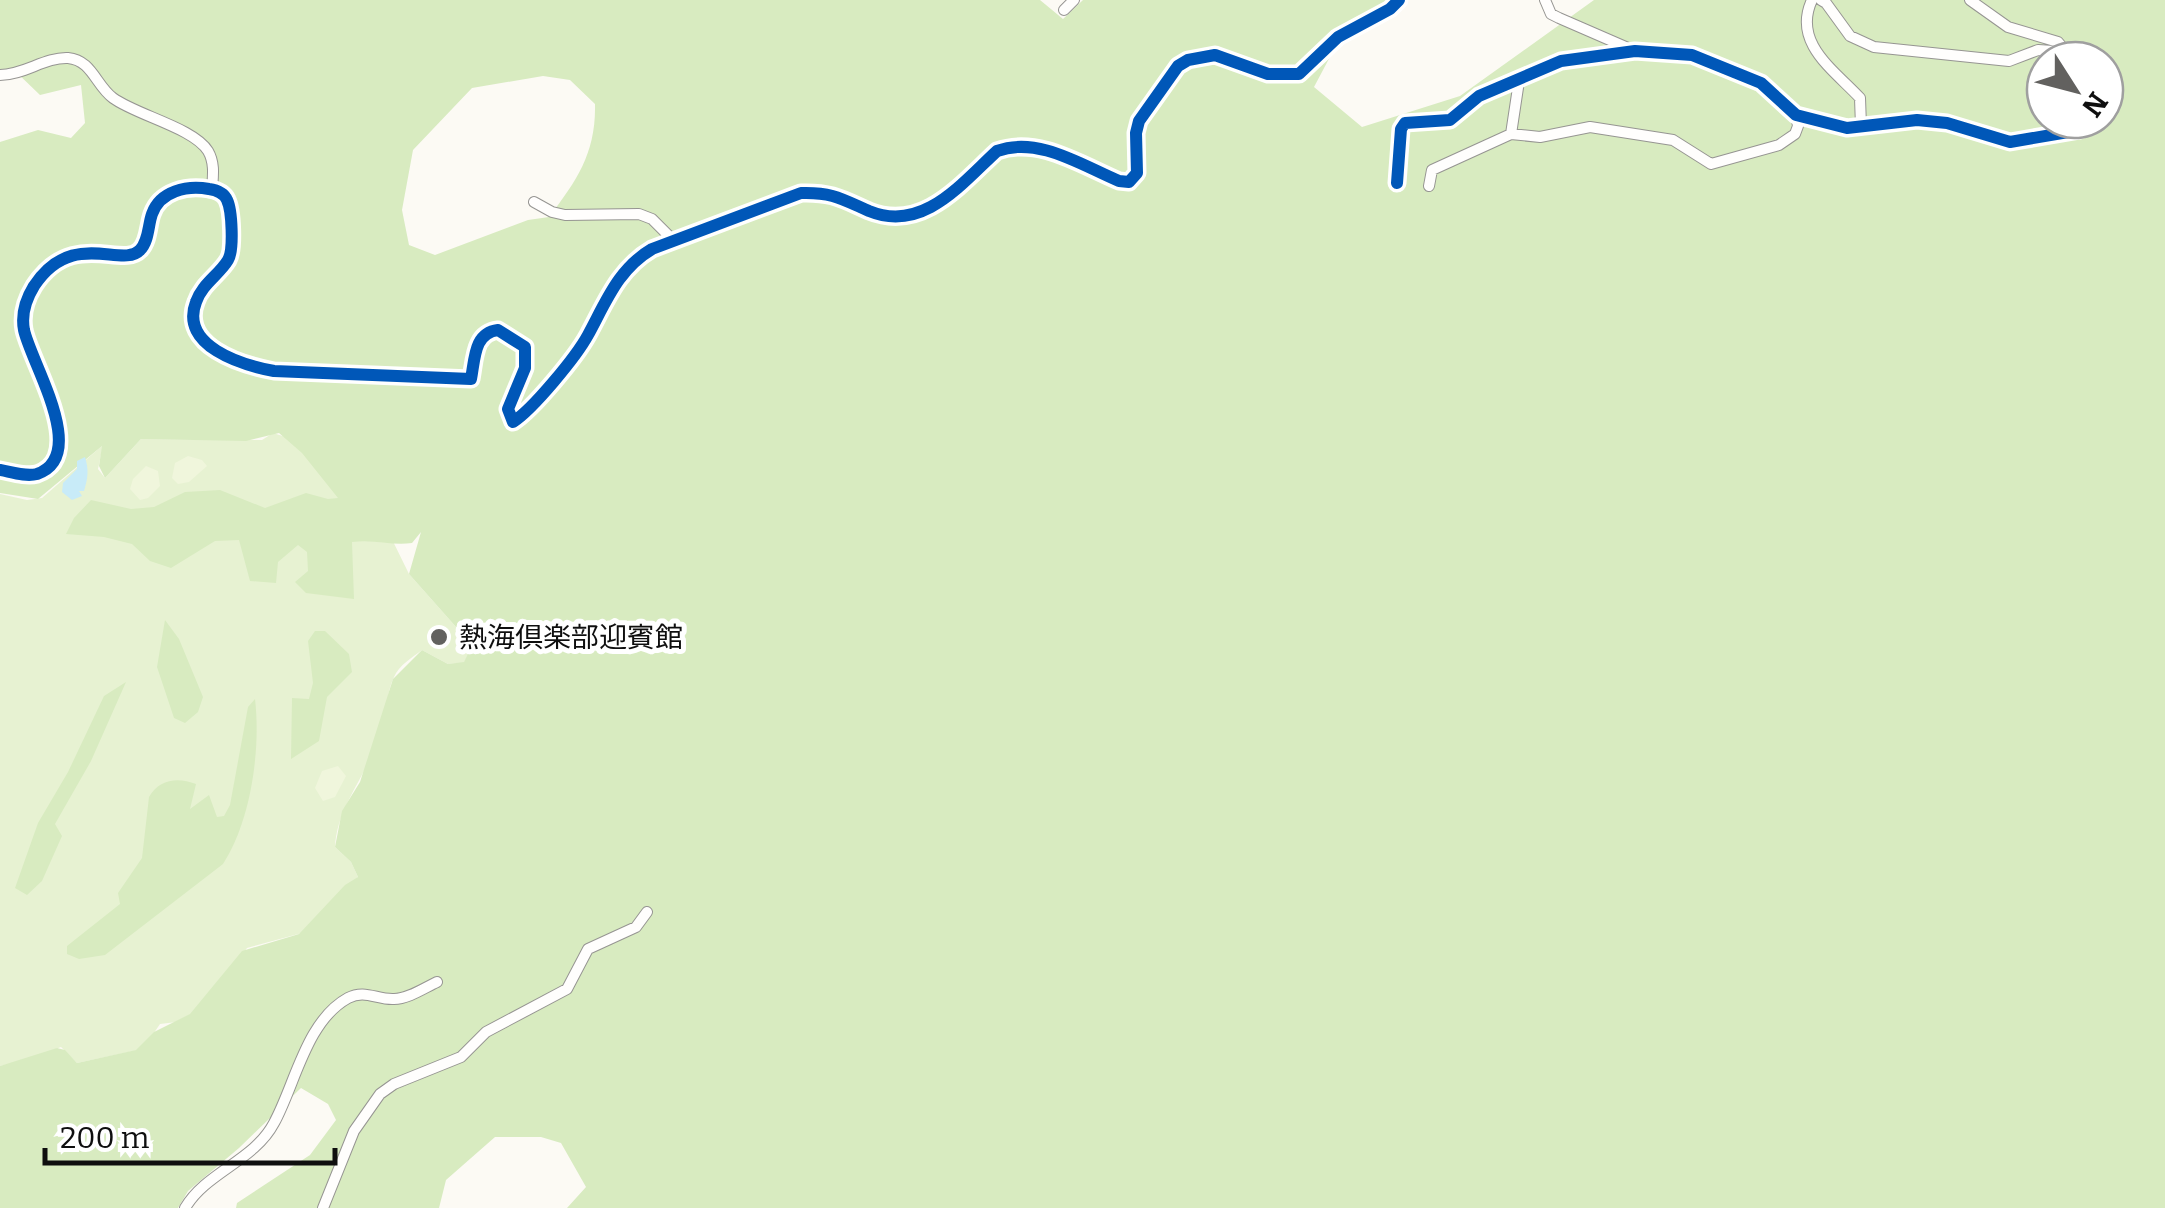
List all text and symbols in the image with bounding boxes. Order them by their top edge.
north arrow [2025,40,2125,140]
text: N [2075,86,2115,123]
place label: 熱海倶楽部迎賓館 [459,621,683,654]
marker: 熱海倶楽部迎賓館 [428,626,450,648]
scale bar [45,1103,335,1165]
text: 200 m [60,1120,150,1156]

